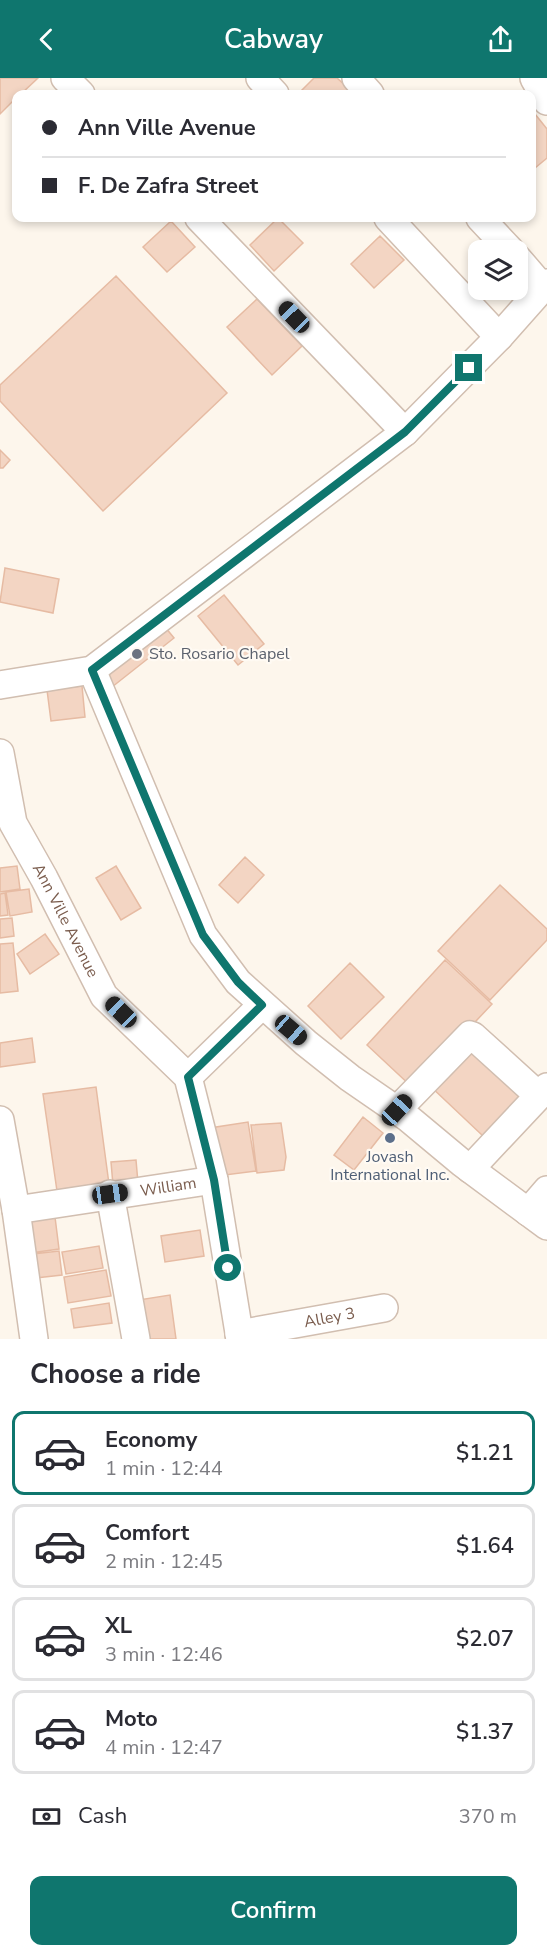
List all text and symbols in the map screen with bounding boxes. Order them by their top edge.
text: Cabway [224,21,323,58]
icon: back [30,23,63,56]
icon: share [484,23,517,56]
text: Ann Ville Avenue [78,113,256,143]
text: F. De Zafra Street [78,171,258,201]
map controls [468,240,528,300]
button: layers [468,240,528,300]
car [275,298,313,336]
route end [455,354,482,381]
place label: Sto. Rosario Chapel [149,643,290,665]
marker: Sto. Rosario Chapel [130,647,144,661]
street label: Ann Ville Avenue [27,860,104,981]
car [102,993,140,1031]
car [272,1011,310,1049]
car [378,1091,416,1129]
marker: Jovash International Inc. [383,1131,397,1145]
place label: Jovash International Inc. [330,1146,450,1186]
street label: William [139,1172,198,1202]
car [91,1183,129,1205]
route start [214,1254,241,1281]
street label: Alley 3 [302,1302,357,1333]
text: Choose a ride [30,1356,201,1393]
text: Economy [105,1425,197,1455]
icon: car [33,1426,87,1480]
text: $1.21 [456,1438,514,1468]
text: 1 min · 12:44 [105,1455,223,1482]
text: Comfort [105,1518,189,1548]
icon: car [33,1519,87,1573]
text: $1.64 [456,1531,514,1561]
text: 2 min · 12:45 [105,1548,223,1575]
text: XL [105,1611,132,1641]
icon: car [33,1612,87,1666]
text: $2.07 [456,1624,514,1654]
text: 3 min · 12:46 [105,1641,223,1668]
text: Moto [105,1704,158,1734]
icon: car [33,1705,87,1759]
text: $1.37 [456,1717,514,1747]
text: 4 min · 12:47 [105,1734,223,1761]
icon: cash [30,1800,63,1833]
text: Cash [78,1801,127,1831]
text: 370 m [459,1803,517,1830]
button: Confirm [30,1876,517,1945]

